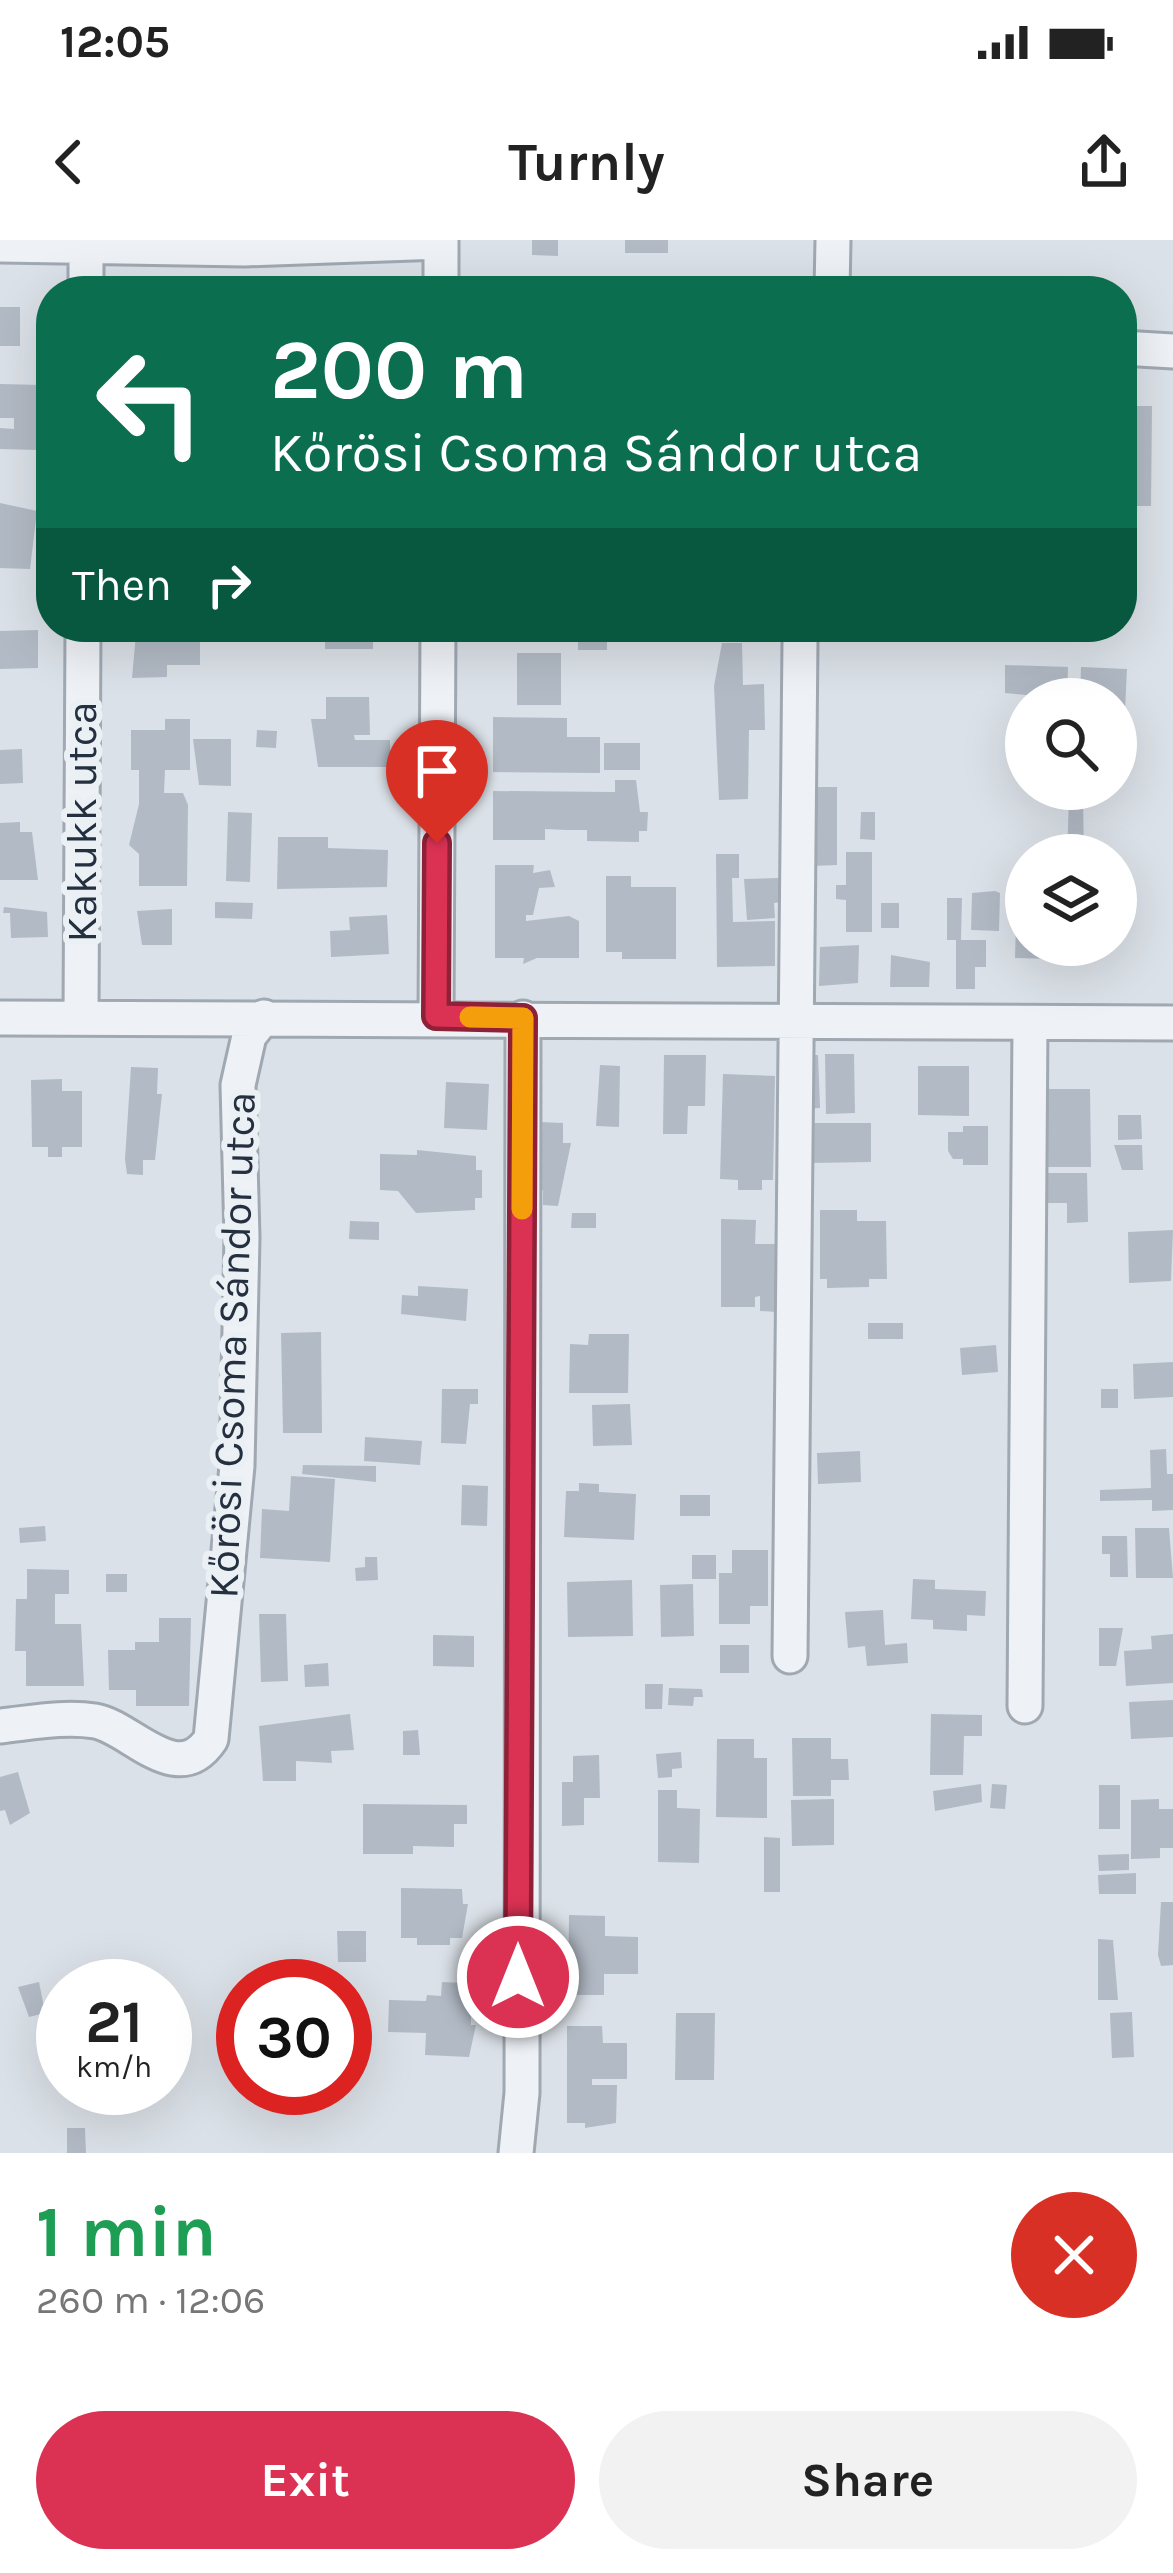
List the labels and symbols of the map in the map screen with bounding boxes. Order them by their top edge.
street label: Kakukk utca [57,701,107,943]
pin [386,720,488,843]
street label: Kőrösi Csoma Sándor utca [198,1091,266,1599]
position arrow [455,1914,581,2040]
speed limit sign: 30 [216,1959,372,2115]

